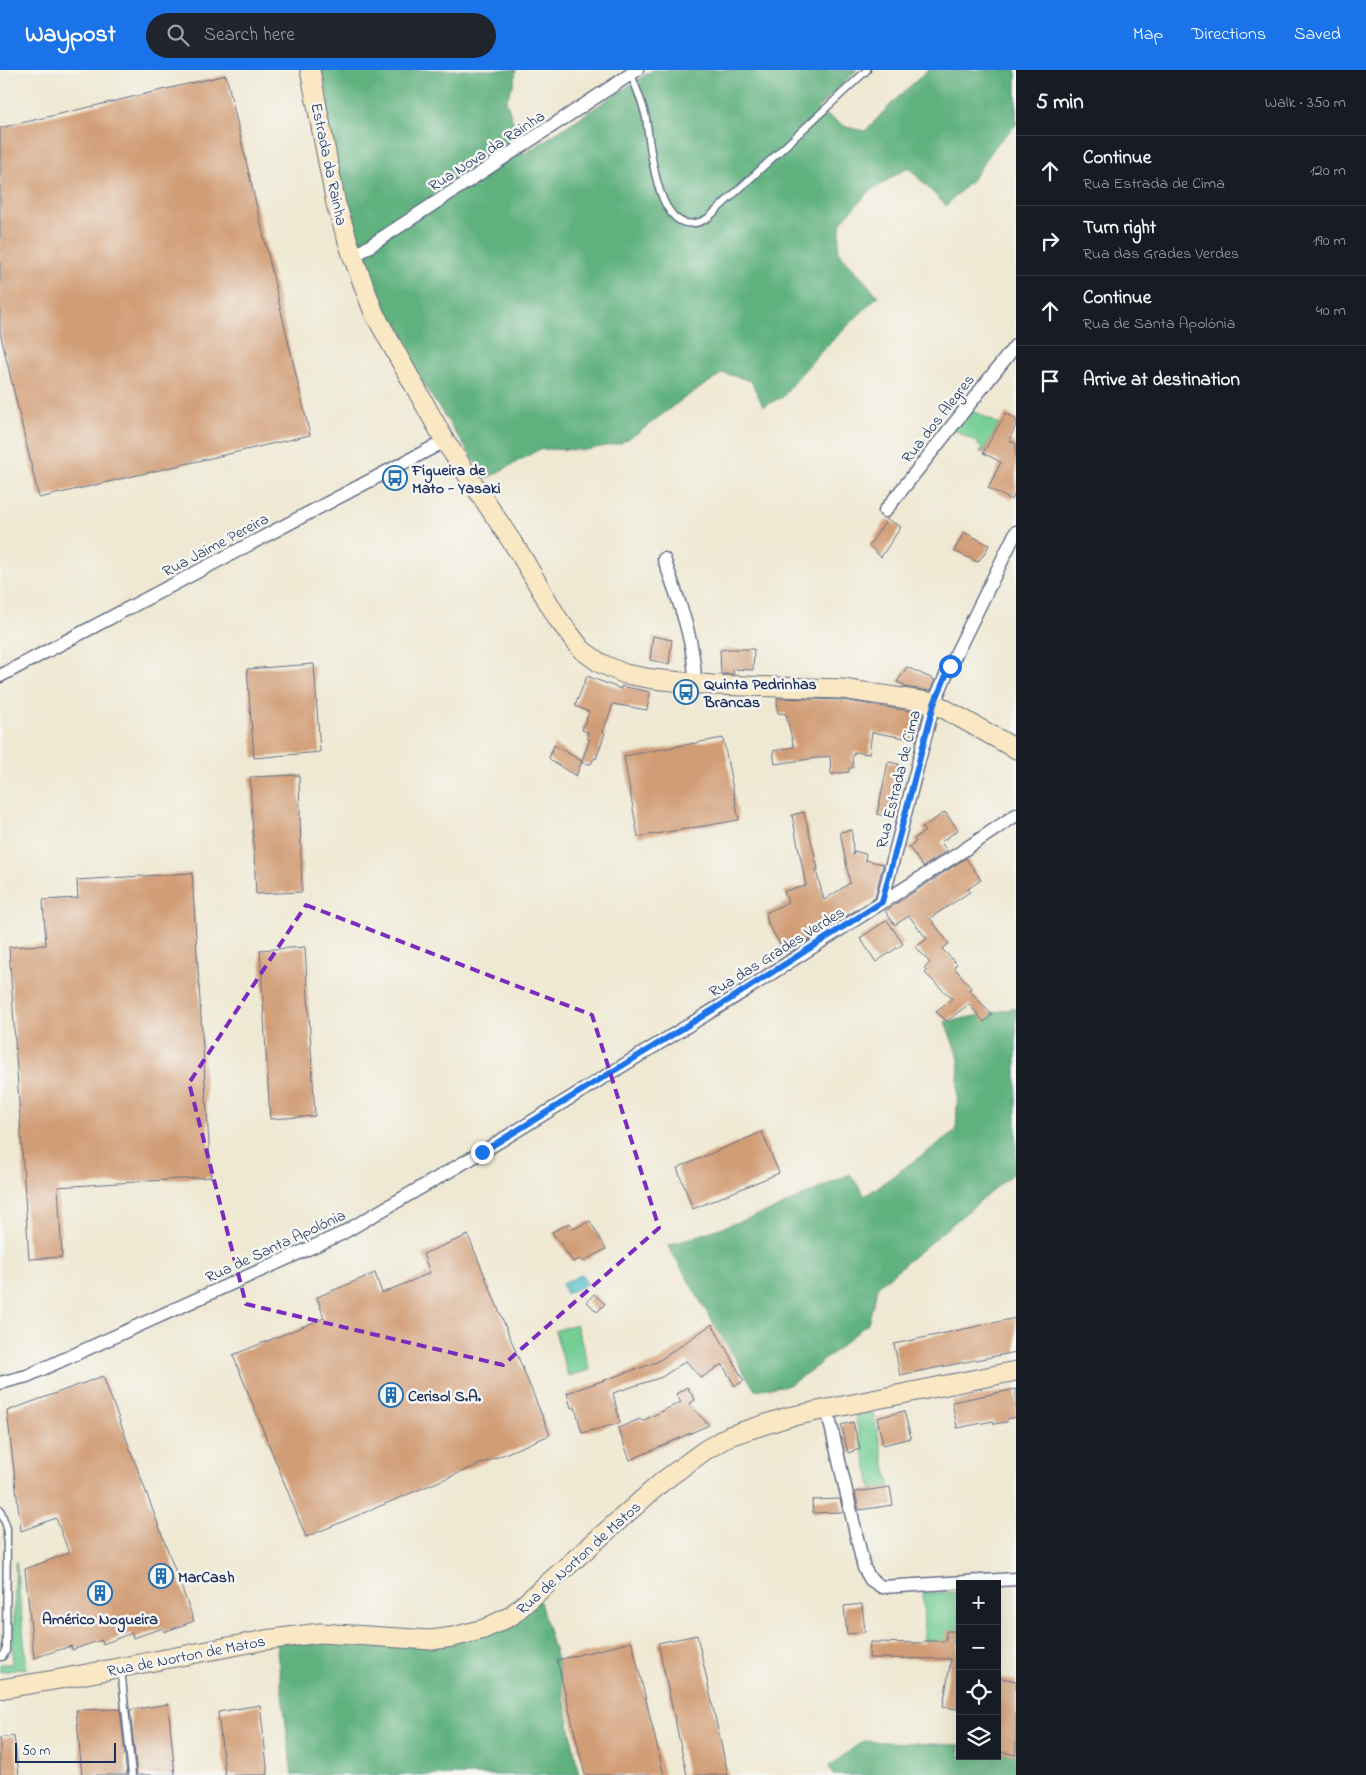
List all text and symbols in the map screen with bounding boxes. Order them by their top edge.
search box [146,13,496,58]
text: Waypost [25,18,116,53]
icon: search [164,21,192,49]
text: Search here [204,22,295,49]
text: Map [1133,22,1163,48]
text: Directions [1191,22,1266,48]
text: Saved [1294,22,1341,48]
text: 5 min [1036,88,1084,118]
text: Walk · 350 m [1265,91,1346,115]
street label: Estrada da Rainha [303,101,353,228]
street label: Rua Nova da Rainha [424,105,550,198]
text: Continue [1083,145,1151,172]
icon: ahead [1036,157,1064,185]
text: 120 m [1310,159,1346,183]
text: Rua Estrada de Cima [1083,172,1225,196]
text: Turn right [1083,215,1156,242]
icon: right [1036,227,1064,255]
text: 190 m [1313,229,1346,253]
text: Rua das Grades Verdes [1083,242,1239,266]
text: Continue [1083,285,1151,312]
icon: ahead [1036,297,1064,325]
text: 40 m [1316,299,1346,323]
text: Rua de Santa Apolónia [1083,312,1235,336]
icon: arrive [1036,367,1064,395]
text: Arrive at destination [1083,367,1240,394]
street label: Rua dos Alegres [896,370,981,469]
place label: Figueira de Mato - Yasaki [411,459,501,501]
bus stop icon: Figueira de Mato - Yasaki [382,465,408,491]
street label: Rua Jaime Pereira [158,508,273,584]
route start [939,655,962,678]
place label: Quinta Pedrinhas Brancas [703,673,817,715]
bus stop icon: Quinta Pedrinhas Brancas [673,679,699,705]
street label: Rua Estrada de Cima [870,708,928,851]
street label: Rua das Grades Verdes [704,901,850,1004]
route end [471,1141,494,1164]
street label: Rua de Santa Apolónia [202,1204,350,1290]
building icon: Cerisol S.A. [378,1382,404,1408]
place label: Cerisol S.A. [408,1385,482,1409]
street label: Rua de Norton de Matos [512,1496,647,1621]
building icon: MarCash [148,1563,174,1589]
place label: MarCash [178,1566,235,1590]
building icon: Américo Nogueira [87,1580,113,1606]
map controls [956,1580,1001,1760]
button: + [956,1580,1001,1625]
place label: Américo Nogueira [42,1608,158,1633]
button: − [956,1625,1001,1670]
street label: Rua de Norton de Matos [105,1630,268,1684]
button: locate [956,1670,1001,1715]
button: layers [956,1715,1001,1760]
scale bar [15,1740,116,1763]
text: 50 m [22,1741,50,1762]

